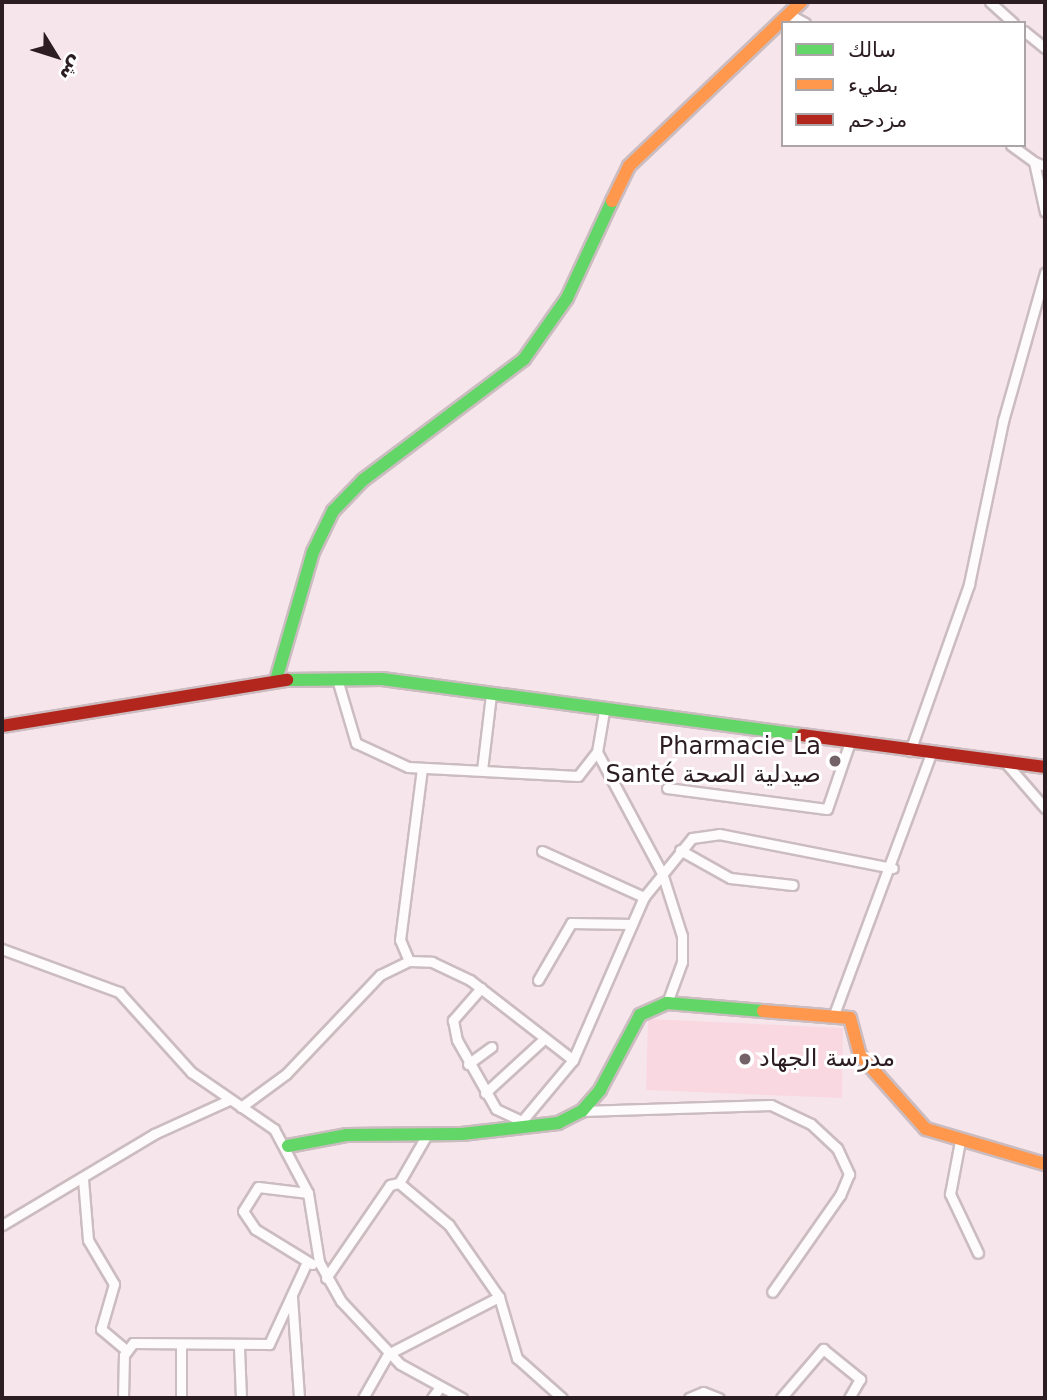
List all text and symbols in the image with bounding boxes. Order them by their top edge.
north arrow [21,21,91,91]
legend [781,21,1026,147]
text: سالك [848,38,896,62]
text: ش [56,52,89,86]
text: بطيء [848,73,898,97]
text: مزدحم [848,108,907,132]
place label: Pharmacie La Santé صيدلية الصحة [606,733,821,789]
marker: Pharmacie La Santé صيدلية الصحة [827,753,843,769]
place label: مدرسة الجهاد [759,1045,895,1073]
marker: مدرسة الجهاد [737,1051,753,1067]

